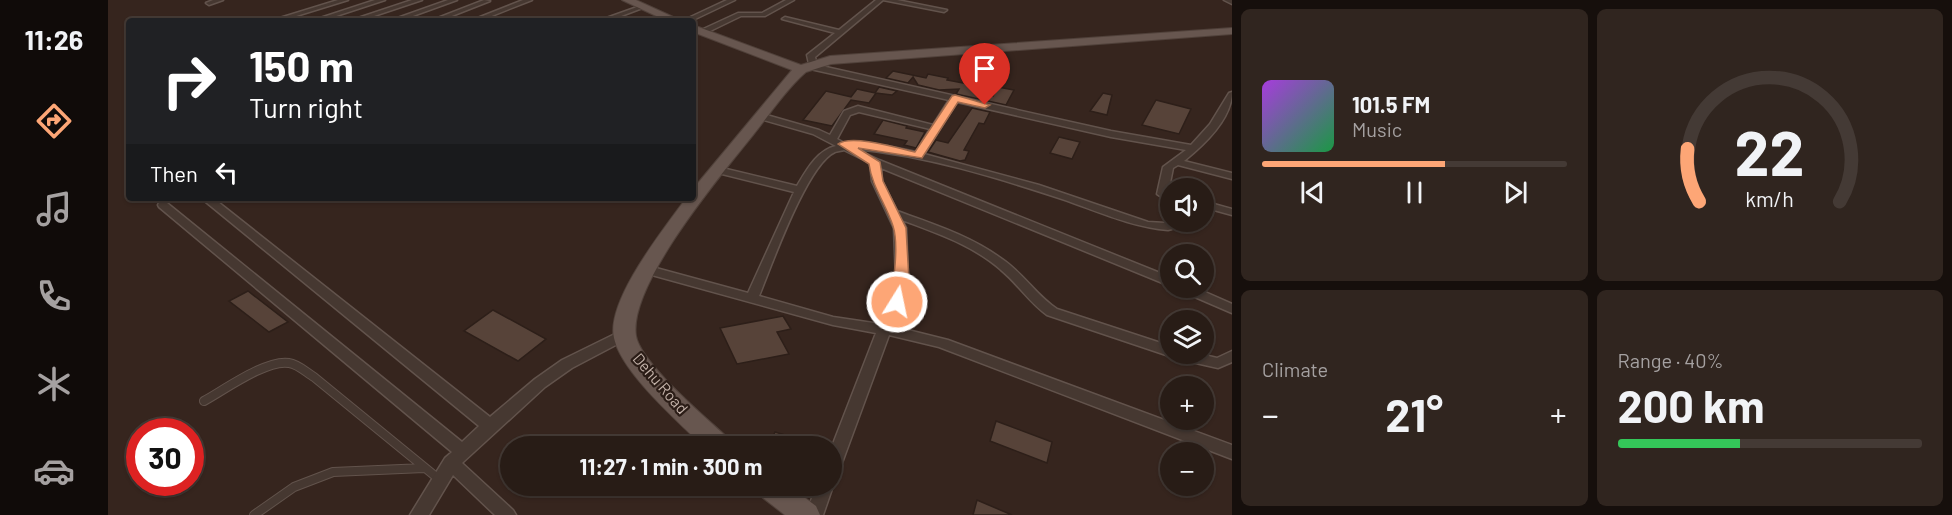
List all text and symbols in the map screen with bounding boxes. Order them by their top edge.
text: 11:26 [25,23,83,55]
text: 150 m [249,40,354,90]
icon: right [150,42,228,120]
pin [959,43,1010,105]
icon: arrive [968,52,1001,85]
text: Turn right [249,91,363,123]
text: 101.5 FM [1352,91,1430,117]
icon: directions [33,100,75,142]
text: 22 [1735,114,1805,188]
text: Music [1352,117,1402,141]
icon: left [210,156,243,189]
text: Then [150,160,198,186]
icon: previous [1296,176,1329,209]
icon: pause [1398,176,1431,209]
icon: next [1499,176,1532,209]
map controls [1160,178,1214,496]
button: sound [1160,178,1214,232]
text: km/h [1745,186,1794,211]
icon: music [33,188,75,230]
button: search [1160,244,1214,298]
position arrow [865,270,929,334]
icon: phone [33,275,75,317]
button: layers [1160,310,1214,364]
text: Range · 40% [1618,348,1724,372]
street label: Dehu Road [629,349,693,417]
text: Climate [1262,357,1328,381]
icon: climate [33,363,75,405]
button: + [1160,376,1214,430]
text: 200 km [1618,378,1765,432]
text: 21° [1385,387,1443,441]
text: − [1262,394,1279,434]
text: + [1550,394,1567,434]
speed limit sign: 30 [126,418,204,496]
button: − [1160,442,1214,496]
icon: car [33,450,75,492]
text: 11:27 · 1 min · 300 m [580,453,762,479]

